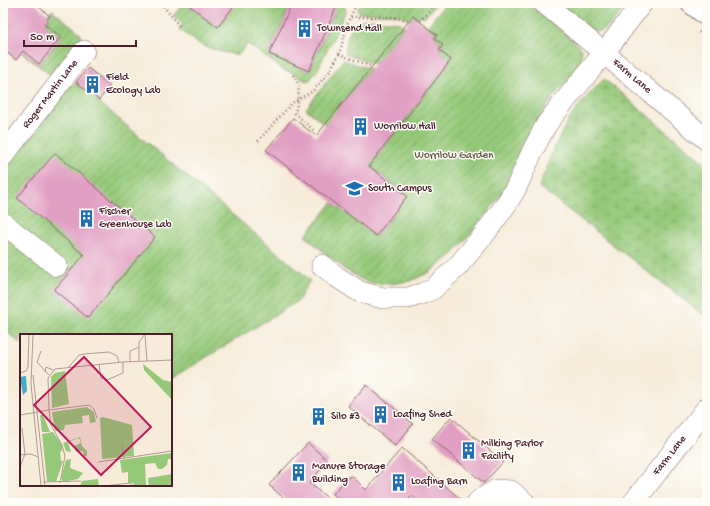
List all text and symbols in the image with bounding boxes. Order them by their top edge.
building icon: Townsend Hall [294,19,314,39]
scale bar [24,22,136,48]
place label: Townsend Hall [316,23,383,35]
text: 50 m [30,31,55,45]
street label: Farm Lane [609,56,654,96]
street label: Roger Martin Lane [20,57,81,131]
place label: Field Ecology Lab [105,72,161,97]
building icon: Field Ecology Lab [83,74,103,94]
building icon: Worrilow Hall [351,117,371,137]
place label: Worrilow Hall [374,121,436,133]
park label: Worrilow Garden [415,150,494,162]
school or university icon: South Campus [345,179,365,199]
place label: South Campus [368,183,432,195]
place label: Fischer Greenhouse Lab [98,206,172,231]
building icon: Fischer Greenhouse Lab [76,208,96,228]
inset map [20,334,172,486]
building icon: Loafing Shed [370,405,390,425]
building icon: Silo #3 [308,407,328,427]
place label: Loafing Shed [393,408,453,421]
place label: Silo #3 [331,411,360,423]
street label: Farm Lane [650,433,689,479]
place label: Milking Parlor Facility [480,438,544,463]
building icon: Milking Parlor Facility [458,440,478,460]
place label: Manure Storage Building [311,461,386,486]
building icon: Manure Storage Building [289,463,309,483]
building icon: Loafing Barn [388,472,408,492]
place label: Loafing Barn [411,475,468,488]

